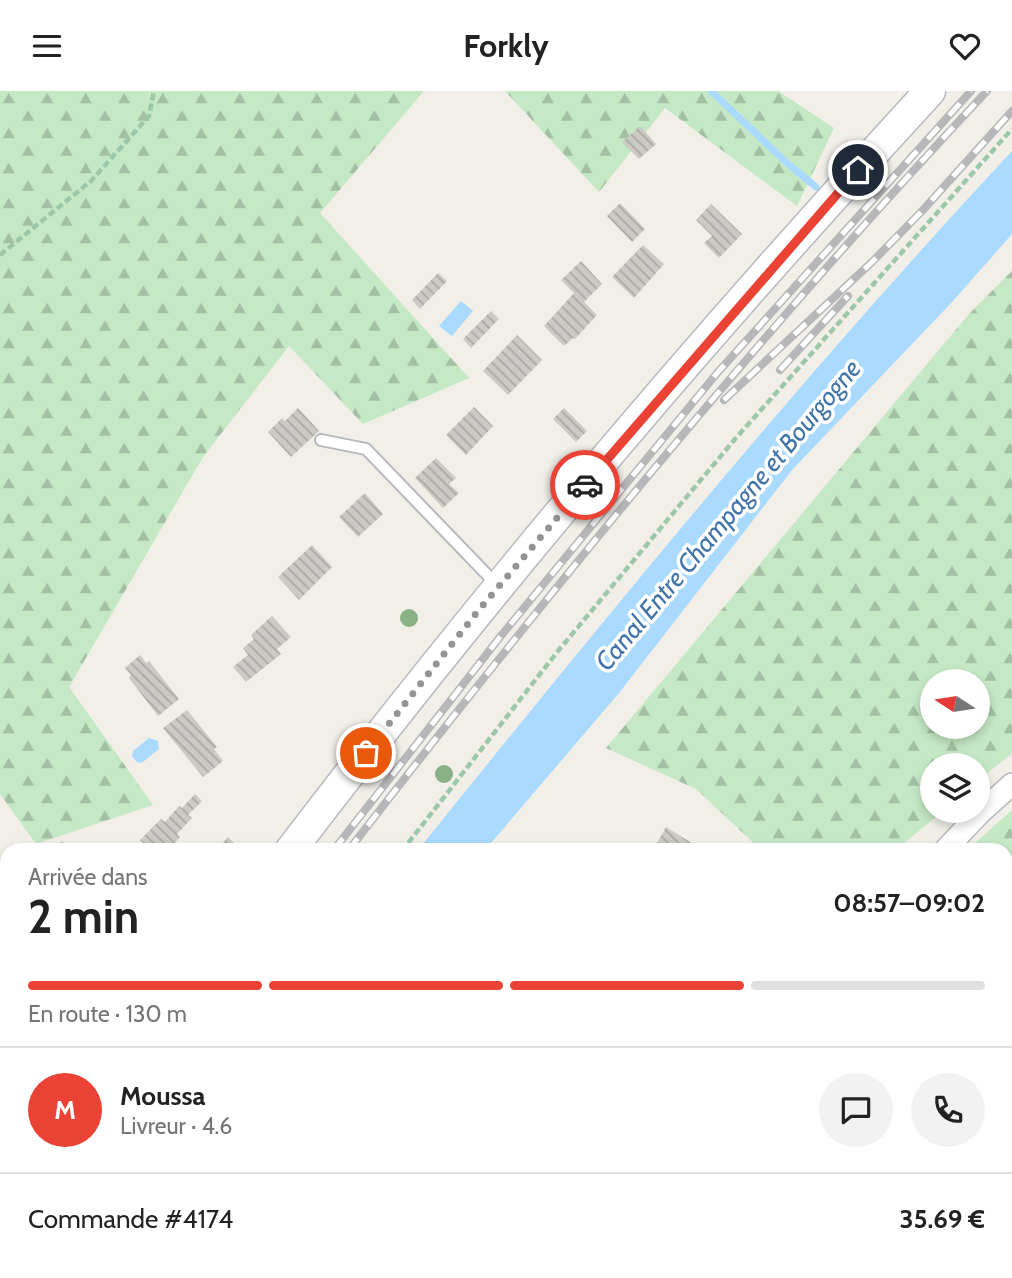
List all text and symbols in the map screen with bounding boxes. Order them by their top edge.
text: Forkly [463,26,549,65]
icon: menu [28,27,66,65]
icon: heart [946,27,984,65]
pin [828,140,888,200]
icon: home [839,151,877,189]
water label: Canal Entre Champagne et Bourgogne [588,353,868,677]
courier [550,450,620,520]
icon: car [566,466,604,504]
north arrow [920,669,990,739]
map controls [920,669,990,823]
pin [336,723,396,783]
icon: bag [347,734,385,772]
button: layers [920,753,990,823]
text: Arrivée dans [28,863,148,891]
text: 08:57–09:02 [833,887,985,919]
text: 2 min [28,889,139,945]
text: En route · 130 m [28,1000,187,1028]
button: chat [819,1073,893,1147]
button: phone [911,1073,985,1147]
text: Moussa [120,1080,205,1112]
text: M [54,1094,76,1126]
text: Livreur · 4.6 [120,1112,232,1140]
text: Commande #4174 [28,1203,233,1235]
text: 35.69 € [900,1203,985,1235]

